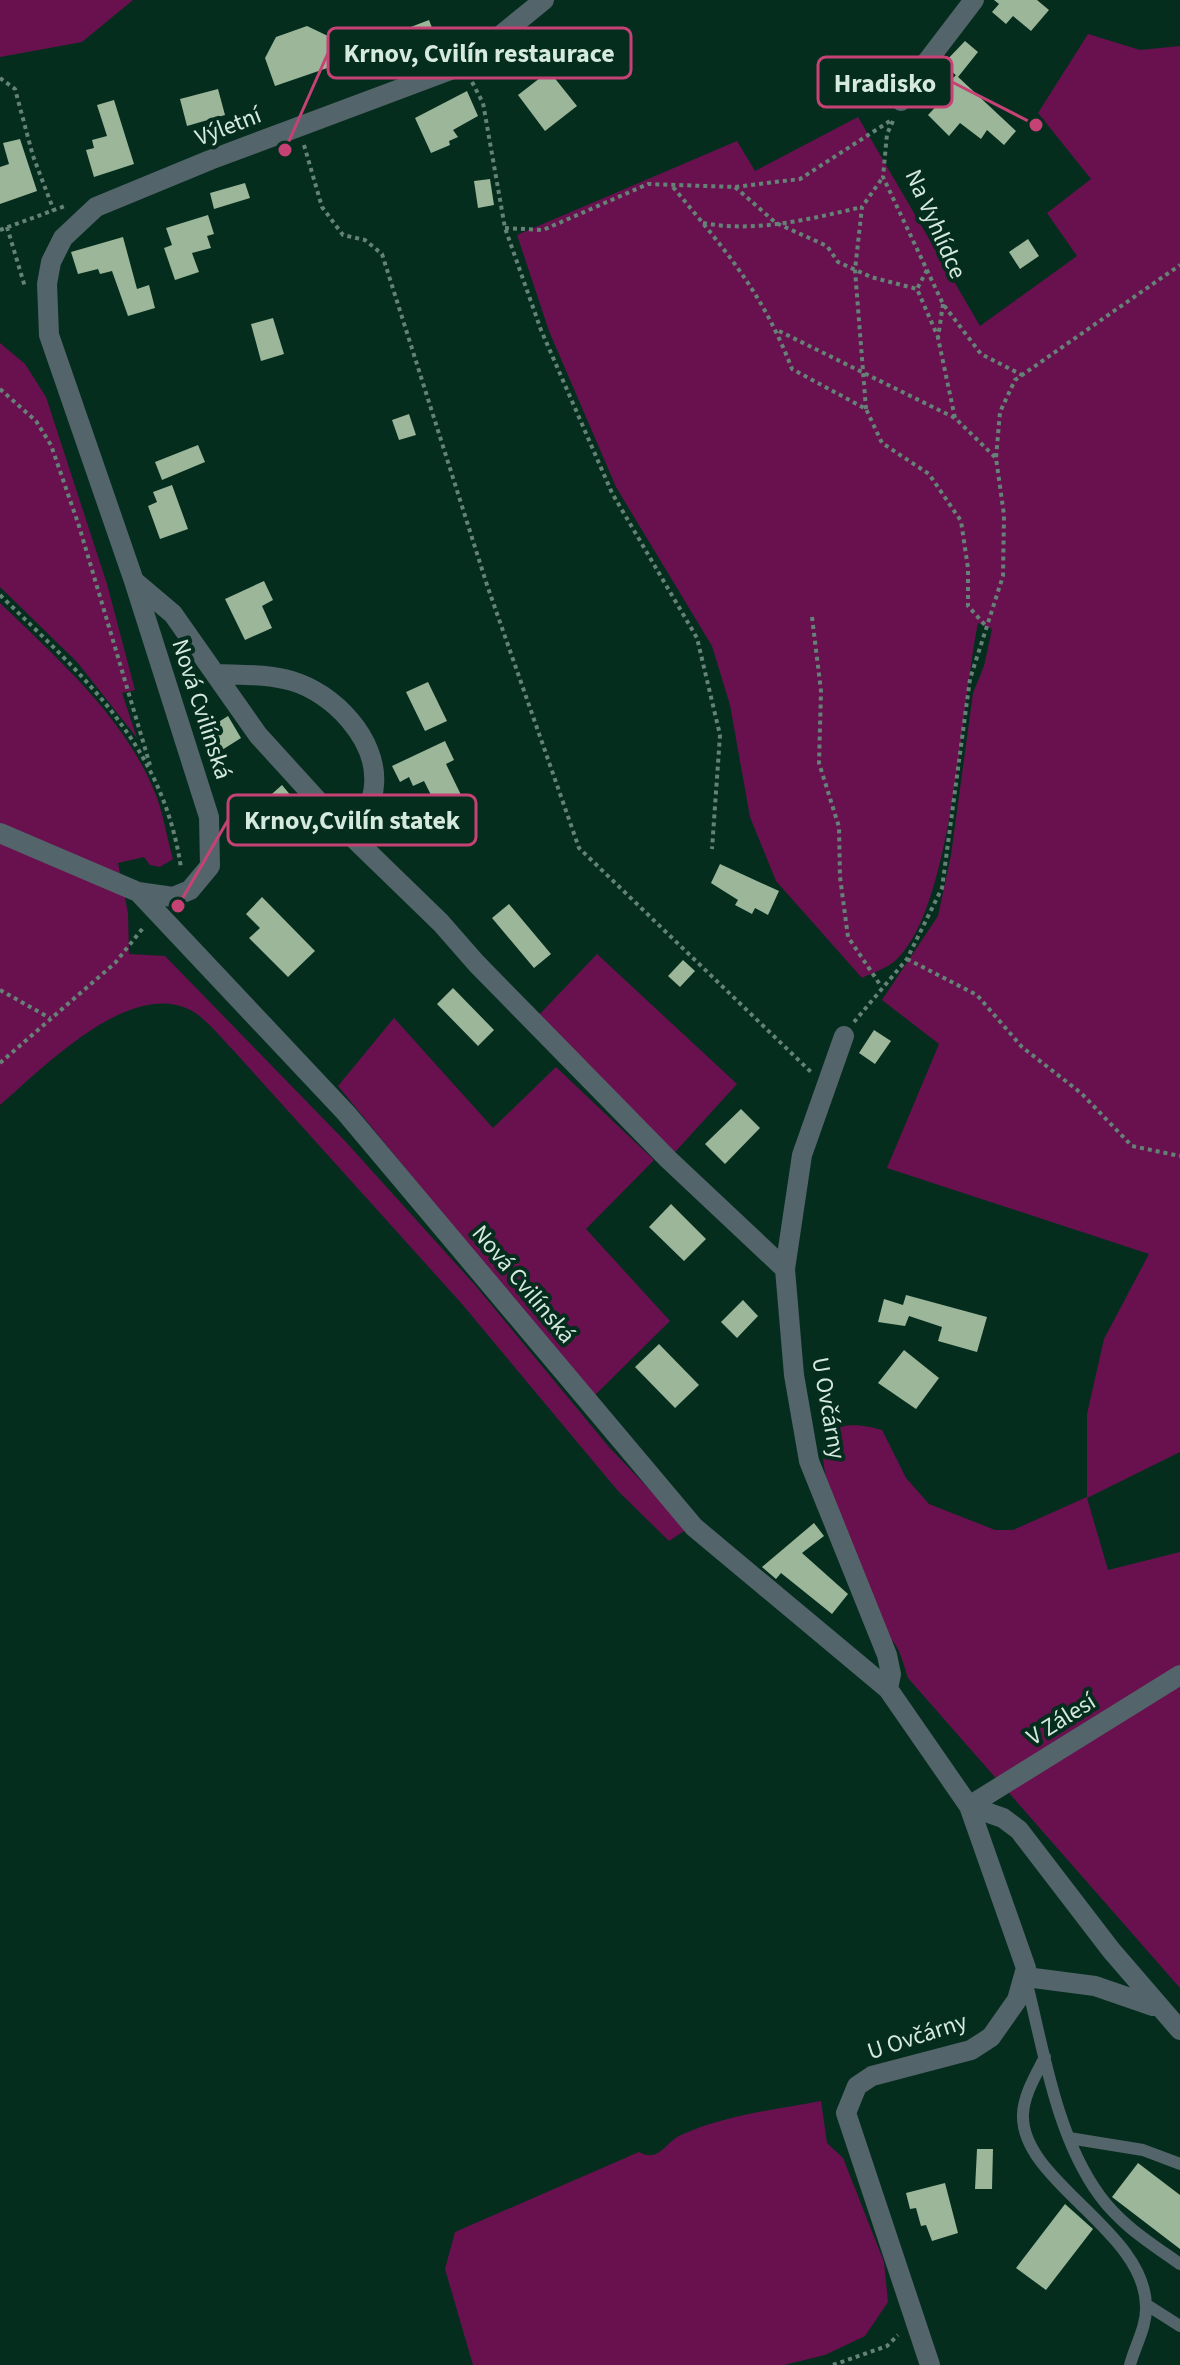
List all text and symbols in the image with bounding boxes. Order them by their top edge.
callout: Krnov, Cvilín restaurace [328,28,631,78]
text: Krnov, Cvilín restaurace [343,35,615,72]
callout: Hradisko [818,57,952,107]
text: Hradisko [834,65,936,102]
street label: Výletní [190,98,267,155]
street label: Na Vyhlídce [896,164,975,285]
street label: Nová Cvilínská [162,635,241,784]
callout: Krnov,Cvilín statek [228,795,476,845]
text: Krnov,Cvilín statek [244,802,461,839]
street label: Nová Cvilínská [463,1217,584,1351]
street label: U Ovčárny [802,1354,855,1462]
street label: V Zálesí [1020,1684,1104,1754]
street label: U Ovčárny [863,2004,971,2069]

